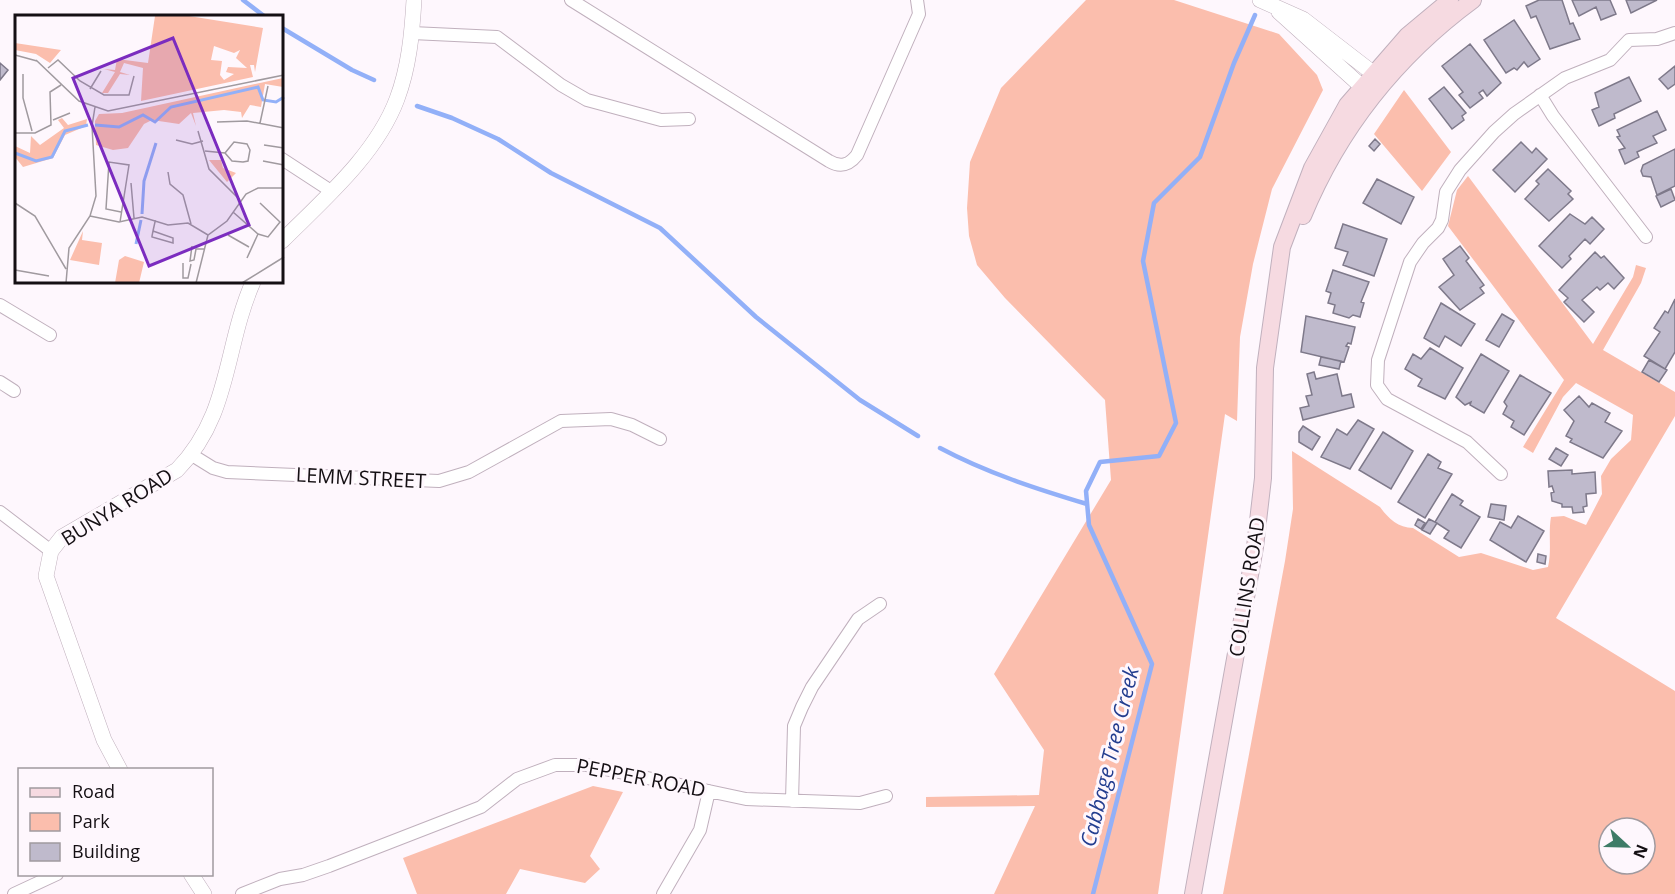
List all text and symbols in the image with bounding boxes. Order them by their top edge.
inset map [15,15,284,284]
street label: LEMM STREET [295,461,427,494]
street label: BUNYA ROAD [56,462,178,552]
street label: COLLINS ROAD [1222,515,1271,659]
water label: Cabbage Tree Creek [1073,663,1145,849]
street label: PEPPER ROAD [574,752,708,803]
legend [18,768,213,876]
text: Road [72,779,115,803]
text: Park [72,809,110,833]
north arrow [1597,816,1657,876]
text: Building [72,839,140,863]
text: N [1628,841,1654,862]

